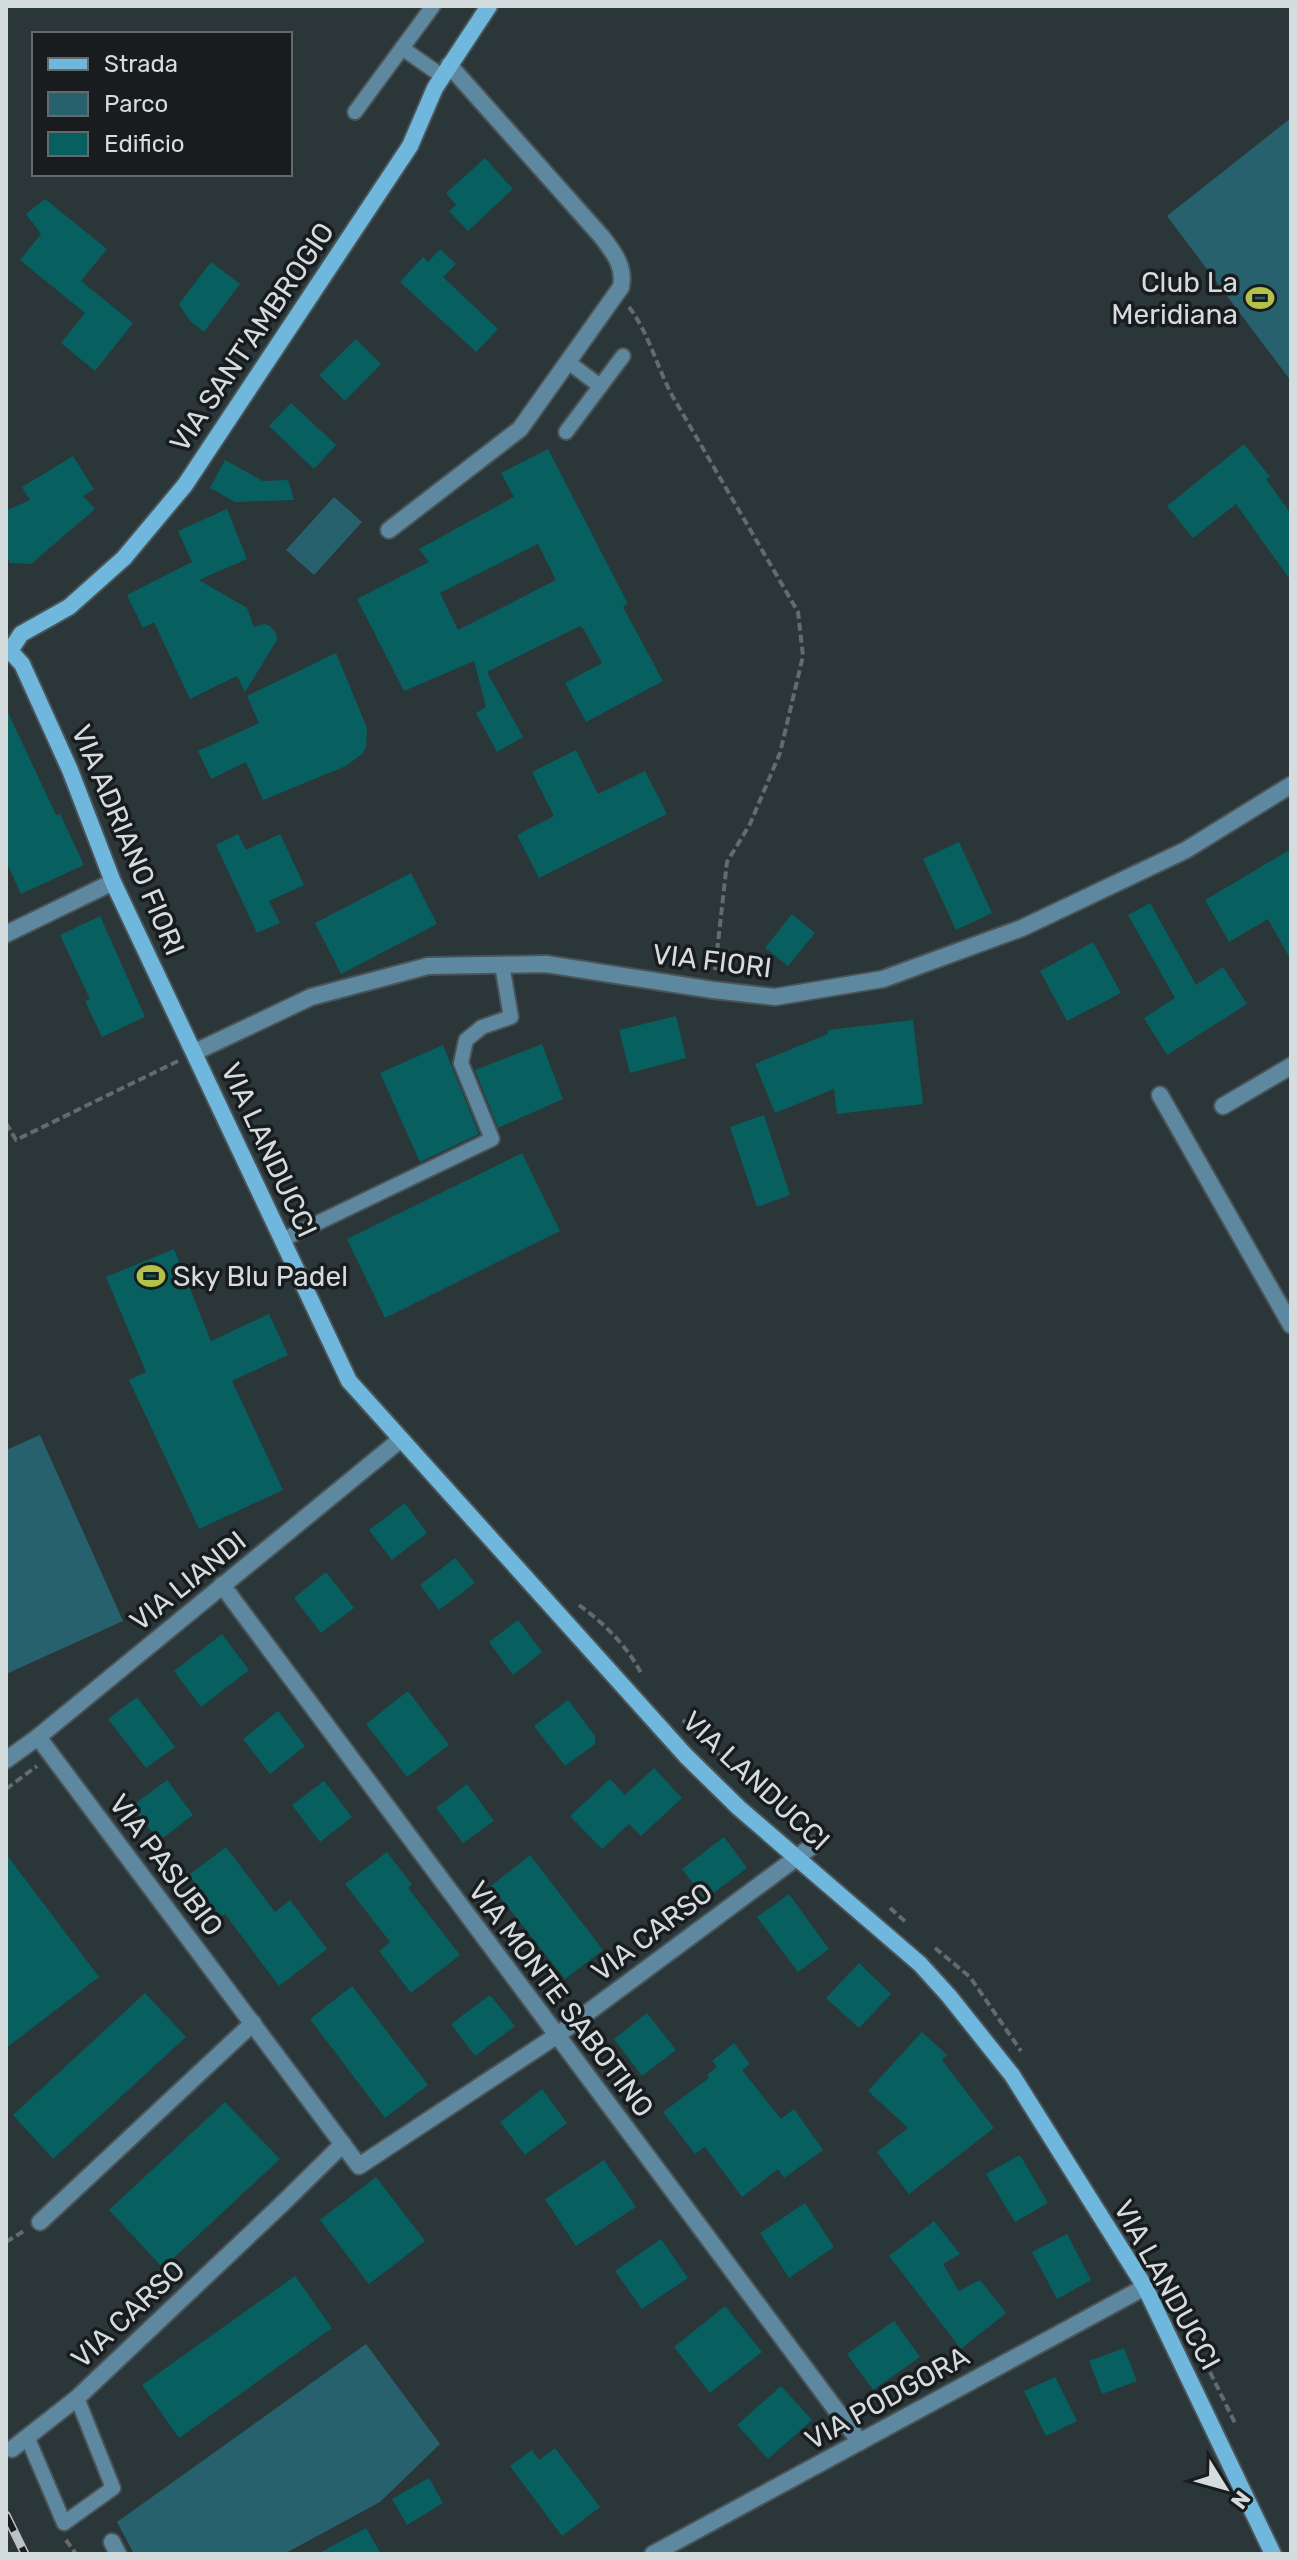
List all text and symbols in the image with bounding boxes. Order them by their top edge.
legend [32,32,292,176]
text: Strada [104,50,178,78]
text: Parco [104,90,168,118]
text: Edificio [104,130,185,158]
street label: VIA SANT'AMBROGIO [163,216,341,458]
place label: Club La Meridiana [1111,266,1238,331]
sports icon: Club La Meridiana [1245,283,1275,313]
street label: VIA ADRIANO FIORI [65,720,191,960]
street label: VIA FIORI [651,937,773,985]
street label: VIA LANDUCCI [214,1058,324,1242]
place label: Sky Blu Padel [173,1260,348,1293]
sports icon: Sky Blu Padel [136,1261,166,1291]
street label: VIA LIANDI [123,1524,253,1638]
street label: VIA LANDUCCI [676,1705,836,1857]
street label: VIA PASUBIO [102,1788,230,1942]
street label: VIA MONTE SABOTINO [461,1874,661,2124]
street label: VIA CARSO [585,1876,719,1988]
street label: VIA LANDUCCI [1107,2194,1227,2376]
street label: VIA CARSO [65,2253,191,2375]
street label: VIA PODGORA [799,2339,975,2457]
north arrow [1185,2448,1265,2528]
text: N [1225,2485,1256,2514]

